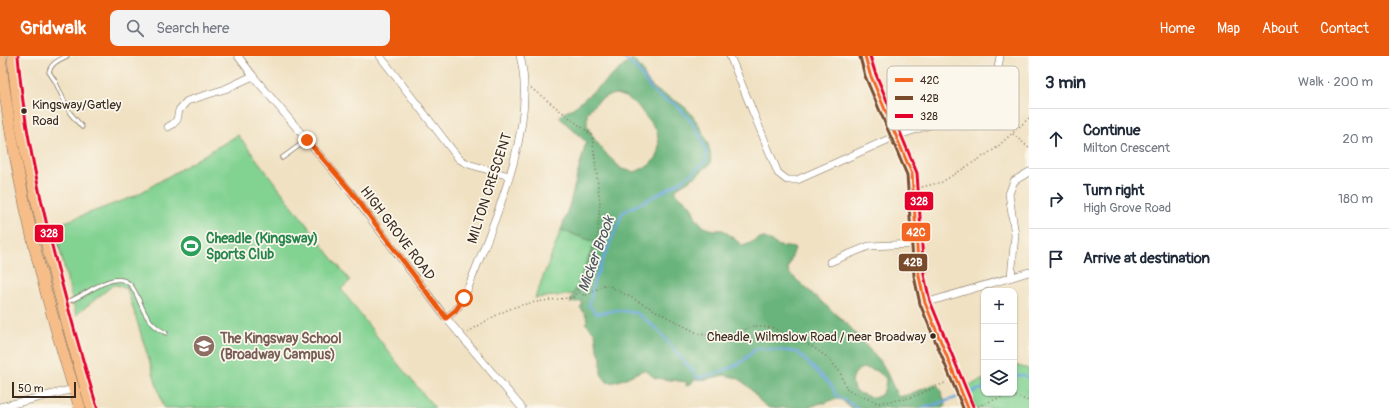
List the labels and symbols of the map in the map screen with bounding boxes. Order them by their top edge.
legend [887,66,1019,130]
text: 42C [920,74,940,87]
text: 42B [920,92,939,105]
place label: Kingsway/Gatley Road [32,97,122,129]
marker: Kingsway/Gatley Road [19,106,29,116]
text: 328 [920,110,938,123]
street label: MILTON CRESCENT [464,130,515,246]
route end [298,131,316,149]
street label: HIGH GROVE ROAD [357,183,439,284]
line badge: 328 [904,191,934,211]
text: 328 [910,195,928,208]
water label: Micker Brook [574,212,620,295]
line badge: 42C [901,222,931,242]
line badge: 328 [34,224,64,243]
text: 42C [905,226,926,239]
text: 328 [40,227,58,240]
place label: Cheadle (Kingsway) Sports Club [206,230,318,263]
sports icon: Cheadle (Kingsway) Sports Club [178,233,204,259]
line badge: 42B [898,253,928,272]
text: 42B [903,256,922,269]
route start [455,289,473,307]
place label: Cheadle, Wilmslow Road / near Broadway [707,329,926,345]
place label: The Kingsway School (Broadway Campus) [219,330,341,363]
marker: Cheadle, Wilmslow Road / near Broadway [928,331,938,341]
school or university icon: The Kingsway School (Broadway Campus) [191,333,217,359]
scale bar [12,380,76,399]

